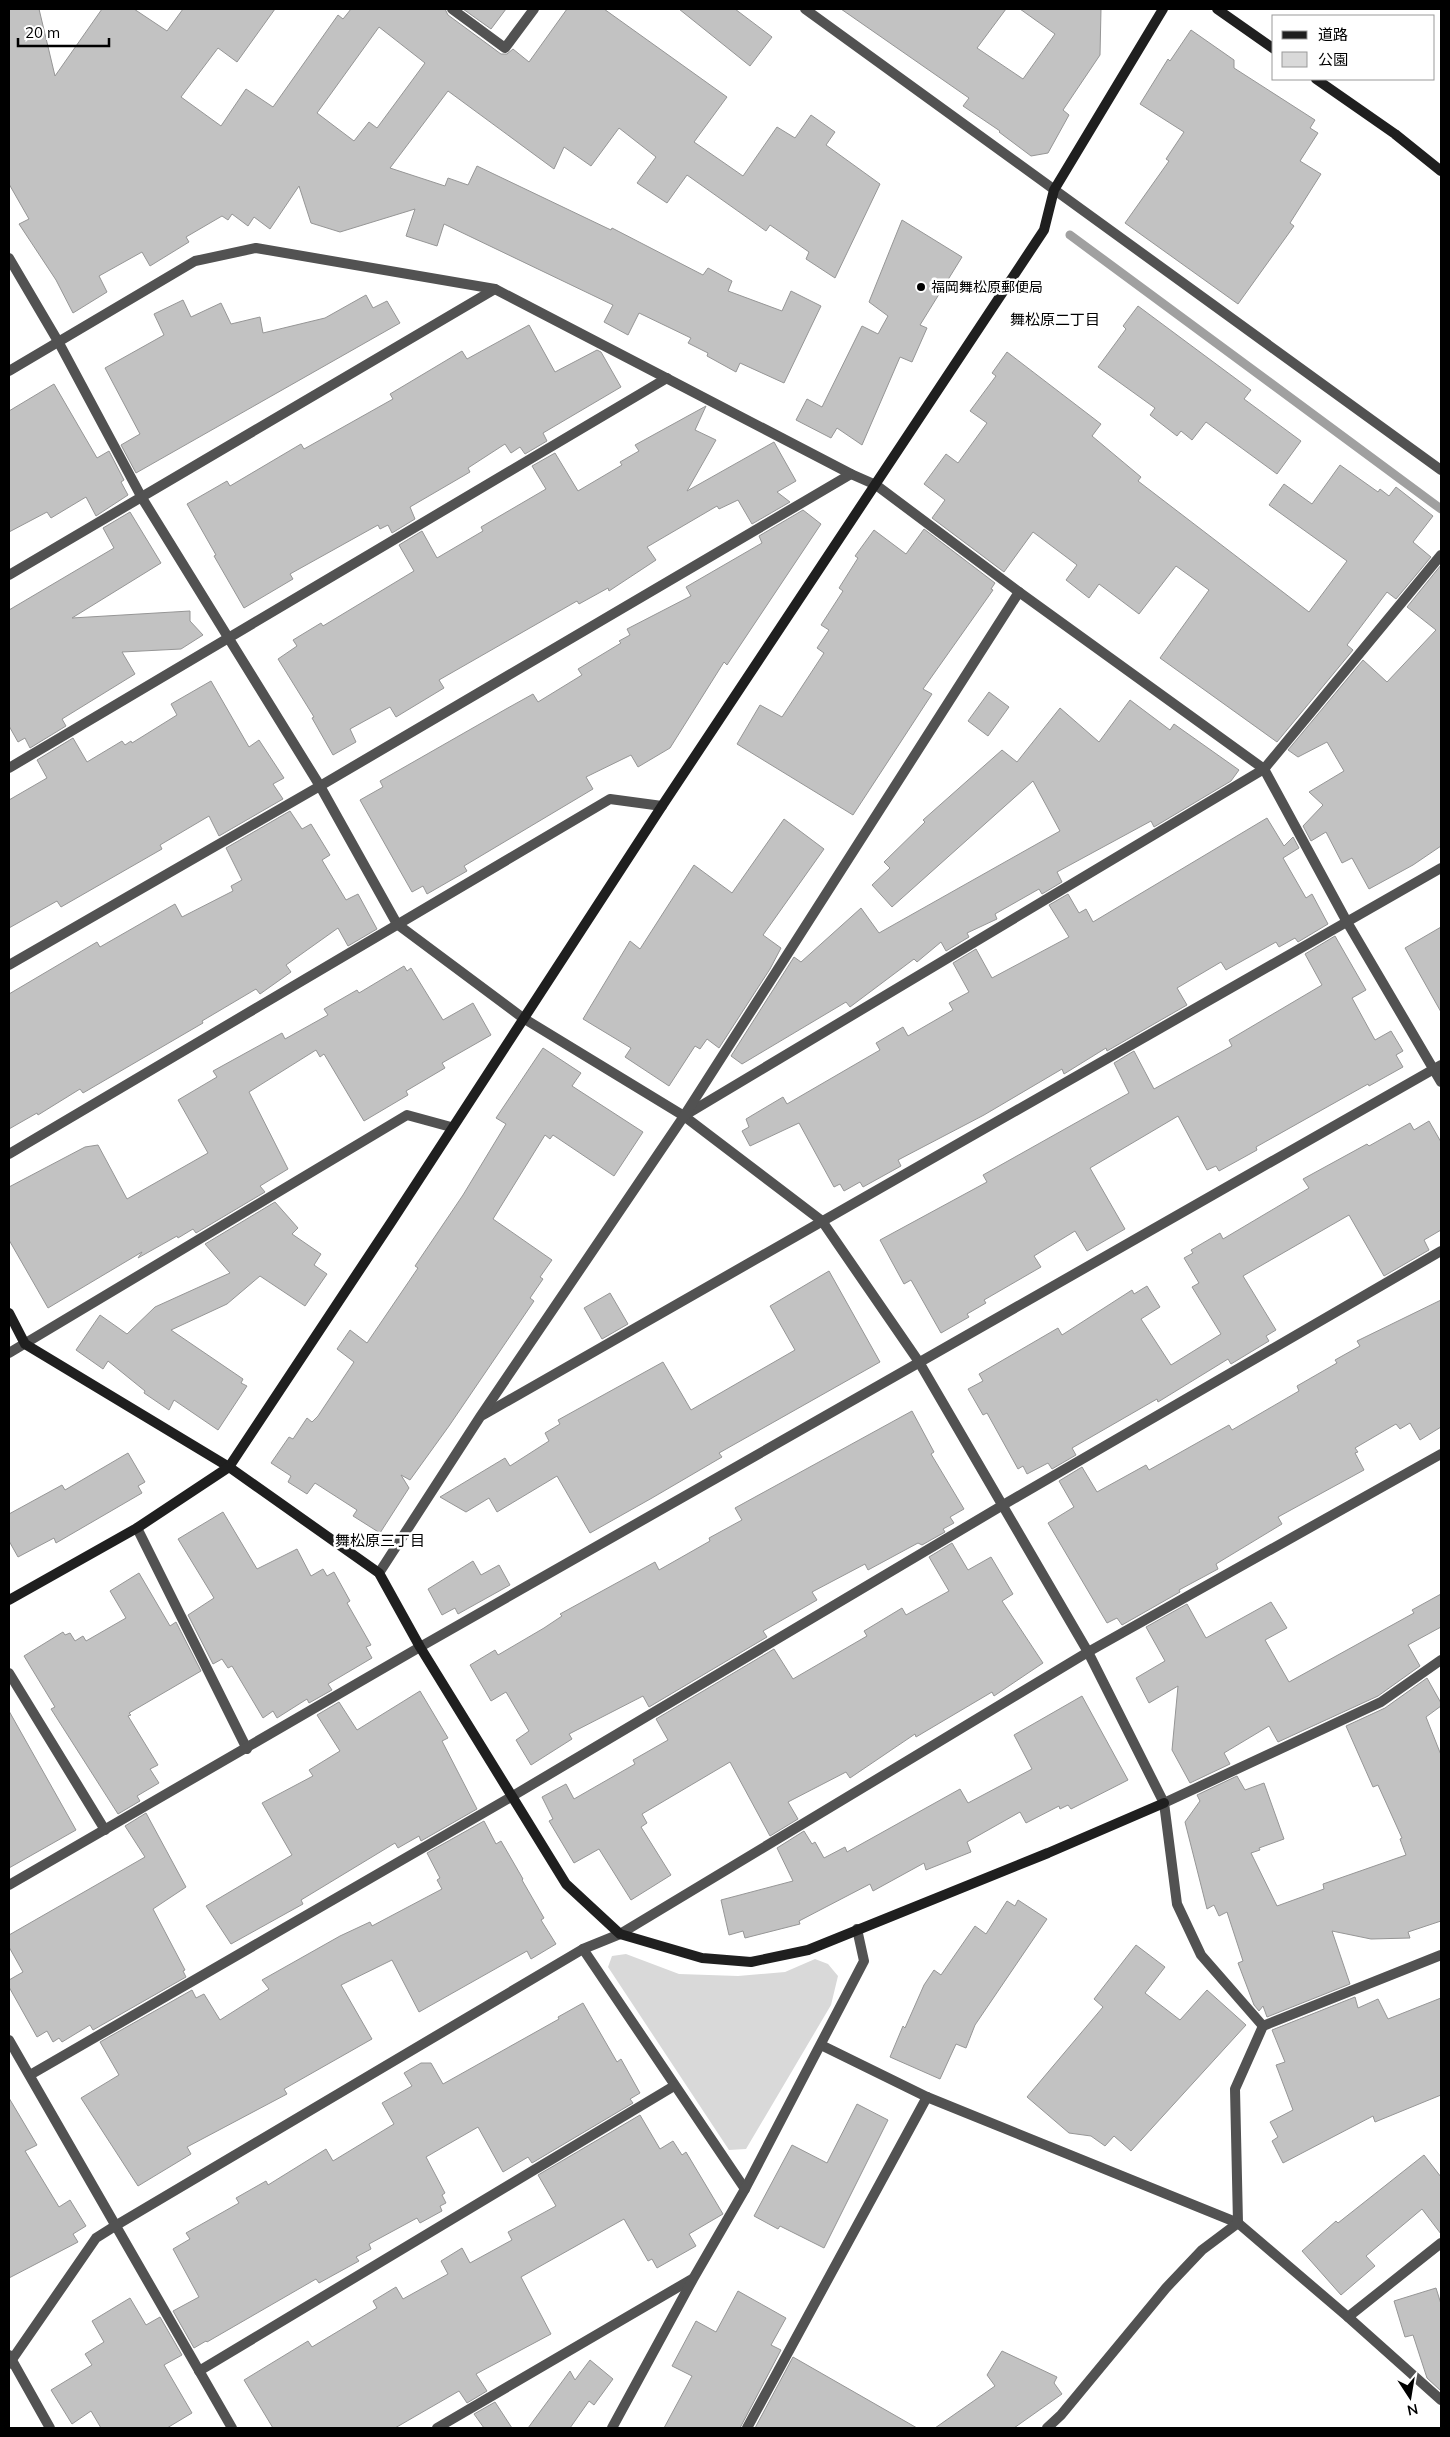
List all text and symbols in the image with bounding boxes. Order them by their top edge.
scale bar [18,15,109,47]
legend [1272,15,1435,80]
text: 20 m [25,23,60,42]
text: 道路 [1318,25,1348,44]
text: 公園 [1318,50,1348,69]
place label: 福岡舞松原郵便局 [931,278,1043,296]
marker: 福岡舞松原郵便局 [915,281,927,293]
district label: 舞松原二丁目 [1010,310,1100,329]
district label: 舞松原三丁目 [335,1531,425,1550]
north arrow [1385,2372,1435,2422]
text: N [1406,2400,1420,2420]

